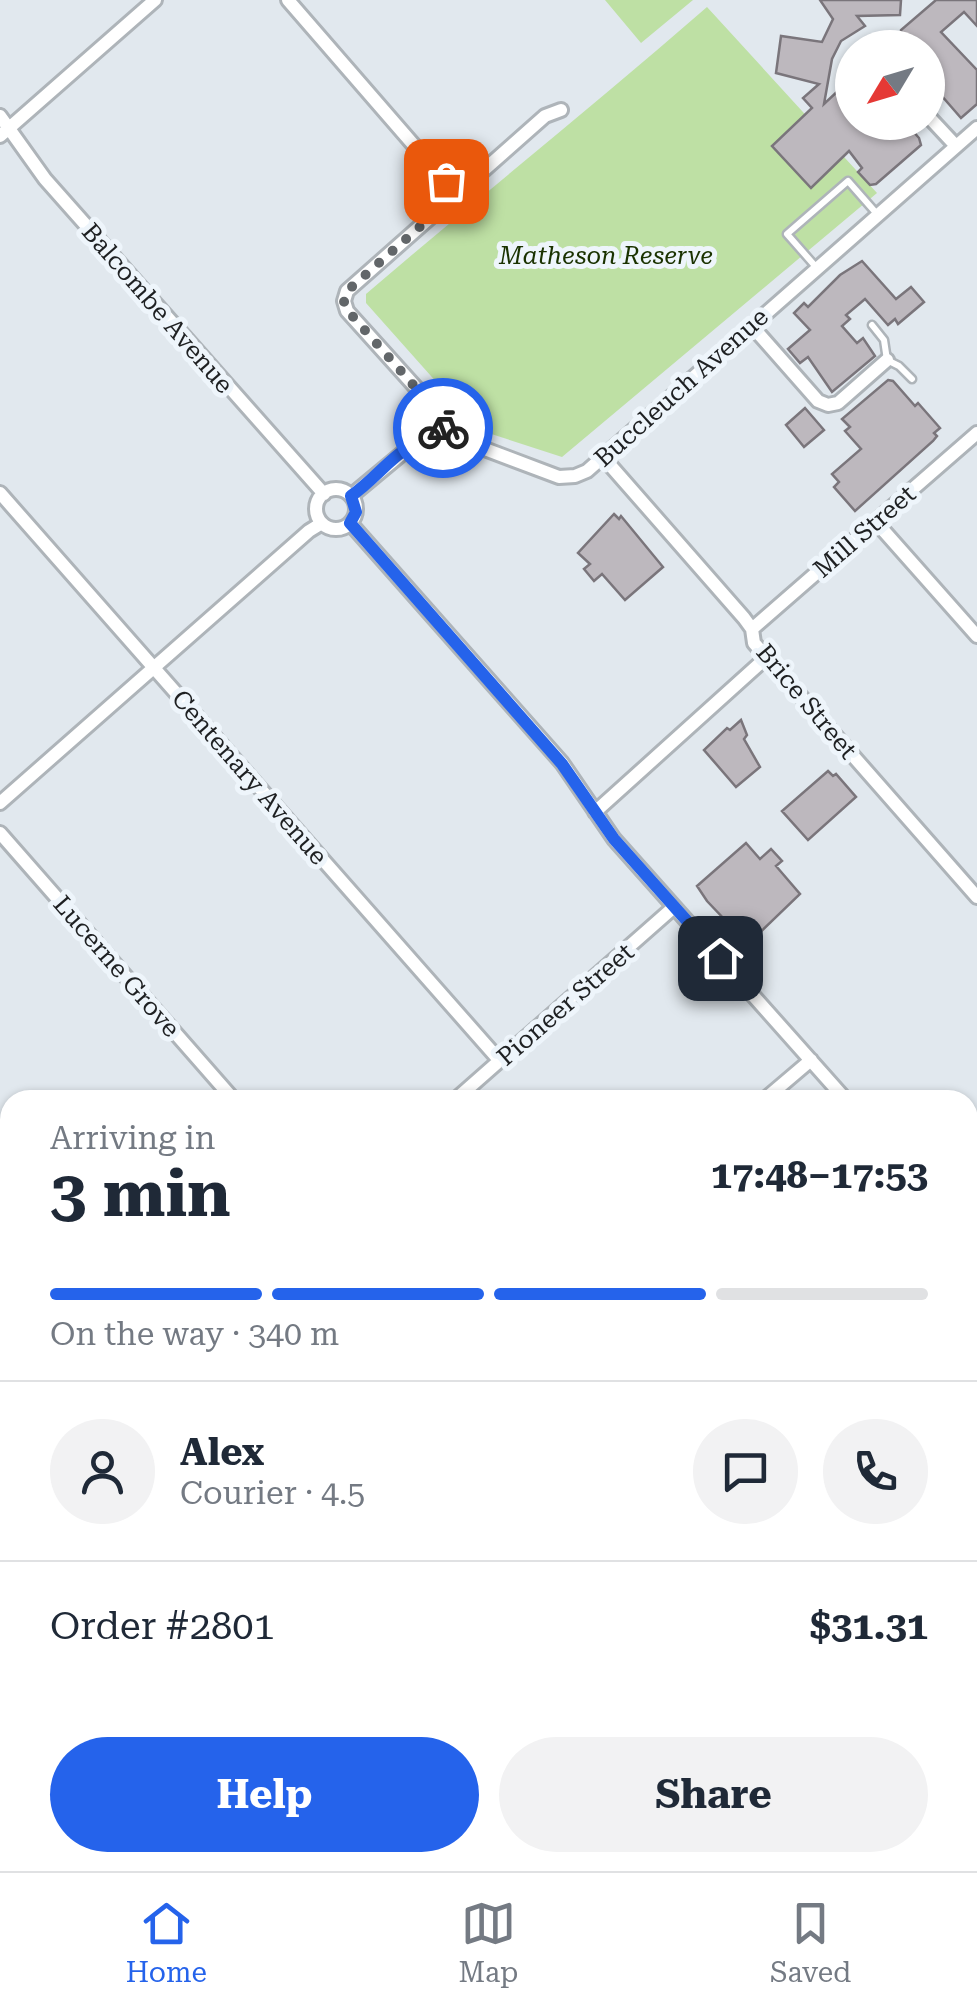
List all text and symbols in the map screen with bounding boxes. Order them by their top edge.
north arrow [835,30,945,140]
map controls [835,30,945,140]
pin [404,139,489,224]
icon: bag [419,154,474,209]
street label: Balcombe Avenue [76,218,239,399]
park label: Matheson Reserve [498,241,713,270]
street label: Buccleuch Avenue [589,302,774,473]
courier [393,378,493,478]
icon: bike [416,401,471,456]
street label: Mill Street [808,479,921,583]
street label: Brice Street [750,638,863,765]
street label: Centenary Avenue [166,684,333,871]
street label: Lucerne Grove [47,890,186,1043]
pin [678,916,763,1001]
icon: home [693,931,748,986]
street label: Pioneer Street [491,937,640,1072]
text: Arriving in [50,1119,215,1157]
text: 17:48–17:53 [711,1153,928,1197]
text: 3 min [50,1156,231,1232]
text: On the way · 340 m [50,1315,339,1353]
button: person [50,1419,155,1524]
button: chat [693,1419,798,1524]
button: phone [823,1419,928,1524]
text: Alex [180,1430,264,1474]
text: Courier · 4.5 [180,1474,365,1512]
text: Order #2801 [50,1604,275,1648]
text: $31.31 [810,1604,928,1648]
button: Help [50,1737,479,1852]
button: Share [499,1737,928,1852]
tab: Home [126,1896,207,1989]
tab: Map [459,1896,518,1989]
tab: Saved [770,1896,851,1989]

